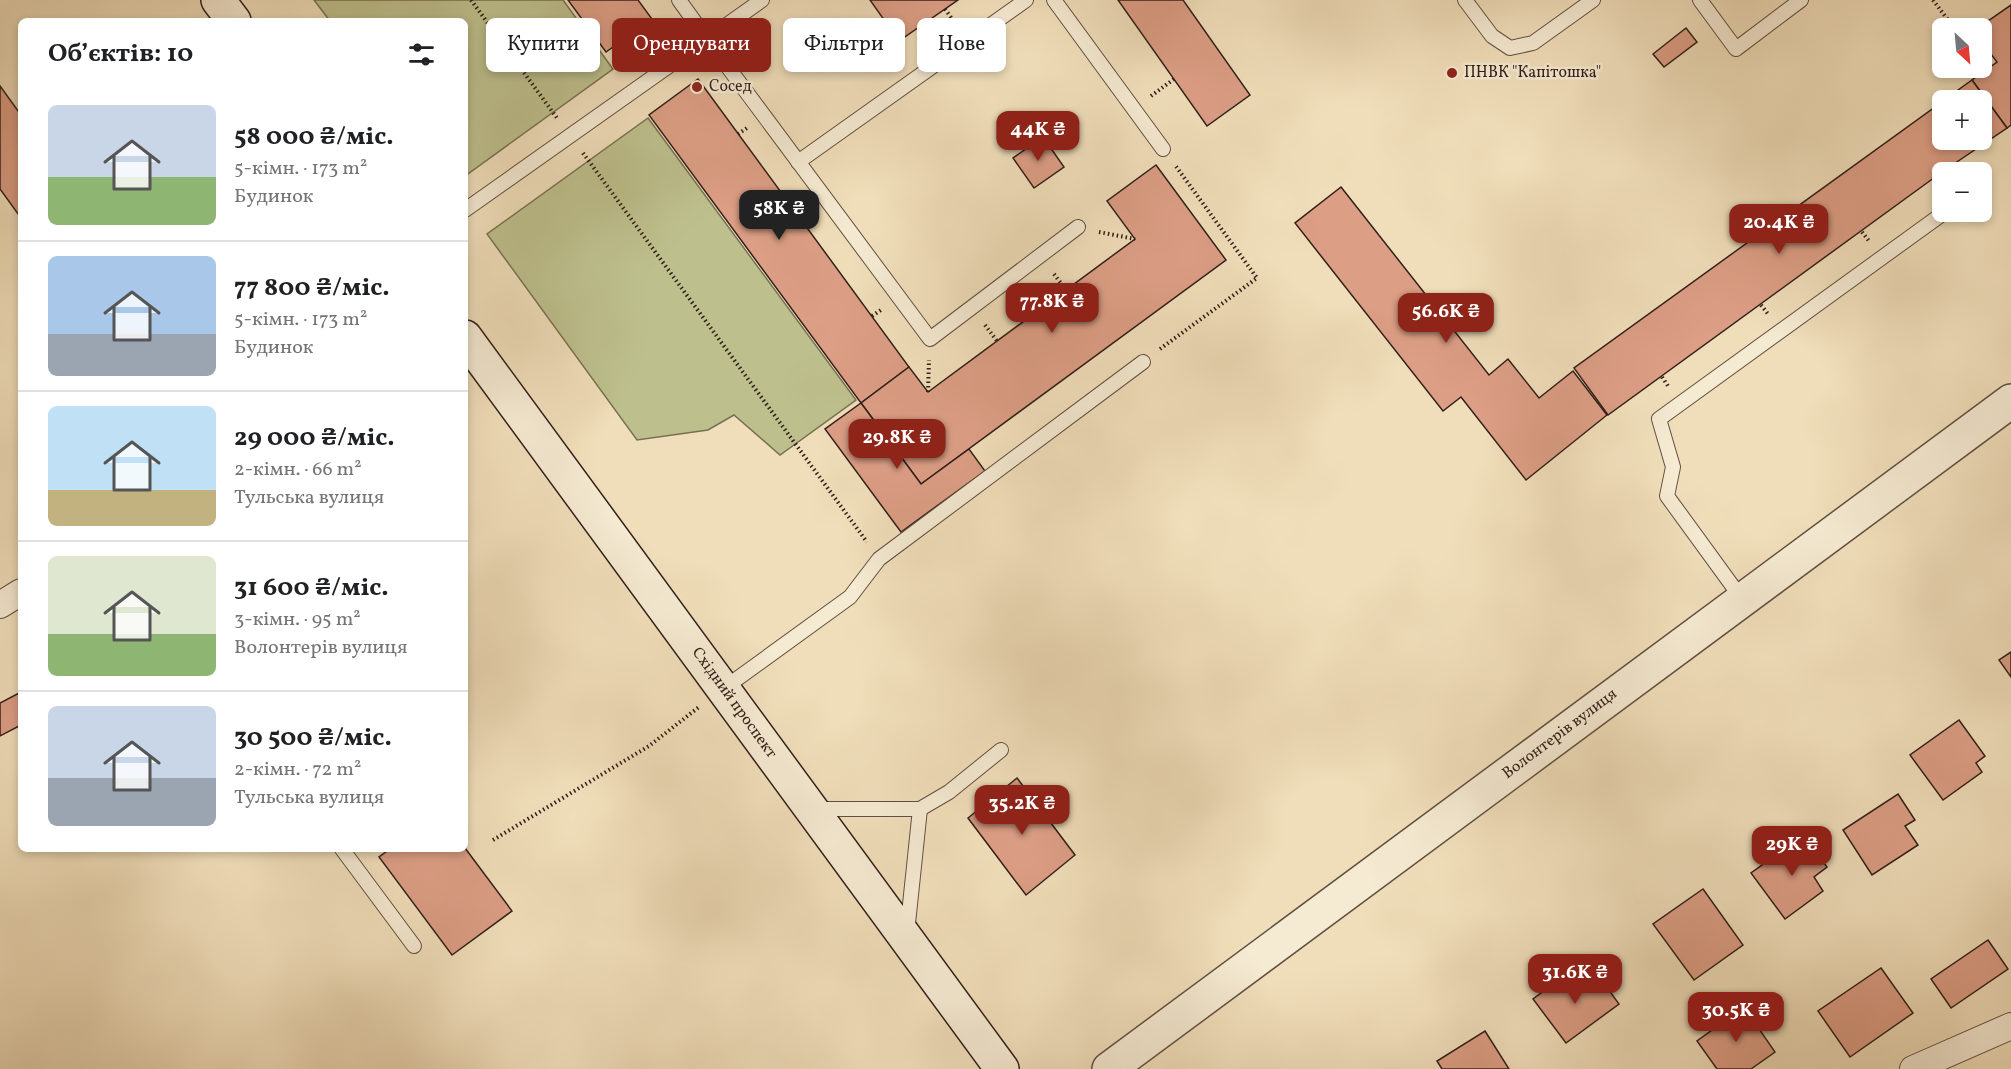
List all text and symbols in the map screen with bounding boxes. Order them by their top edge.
chip: Купити [486,18,600,72]
chip: Орендувати [612,18,771,72]
chip: Фільтри [783,18,905,72]
chip: Нове [917,18,1006,72]
north arrow [1932,18,1992,78]
map controls [1932,18,1992,222]
text: Об’єктів: 10 [48,36,193,72]
icon: filters [405,38,438,71]
place label: ПНВК "Капітошка" [1464,62,1601,84]
marker: ПНВК "Капітошка" [1445,66,1459,80]
place label: Сосед [709,76,752,98]
marker: Сосед [690,80,704,94]
button: + [1932,90,1992,150]
pin: 44K ₴ [996,111,1080,162]
text: 44K ₴ [1010,116,1066,144]
text: 58 000 ₴/міс. [234,119,394,155]
icon: home [96,129,168,201]
text: 5-кімн. · 173 m² [234,155,367,183]
button: − [1932,162,1992,222]
text: Будинок [234,183,314,211]
pin: 58K ₴ [737,190,821,241]
text: 58K ₴ [753,195,805,223]
pin: 20.4K ₴ [1724,204,1834,255]
text: 20.4K ₴ [1743,209,1815,237]
text: 77 800 ₴/міс. [234,270,390,306]
icon: home [96,280,168,352]
pin: 77.8K ₴ [997,283,1107,334]
text: 77.8K ₴ [1020,288,1084,316]
pin: 56.6K ₴ [1391,293,1501,344]
text: 56.6K ₴ [1412,298,1480,326]
text: 5-кімн. · 173 m² [234,306,367,334]
text: Будинок [234,334,314,362]
pin: 29.8K ₴ [842,419,952,470]
text: 29 000 ₴/міс. [234,420,395,456]
text: 29.8K ₴ [863,424,931,452]
icon: home [96,430,168,502]
text: 2-кімн. · 66 m² [234,456,362,484]
text: Тульська вулиця [234,484,384,512]
text: 31 600 ₴/міс. [234,570,389,606]
icon: home [96,580,168,652]
text: 3-кімн. · 95 m² [234,606,361,634]
text: Волонтерів вулиця [234,634,407,662]
street label: Східний проспект [686,643,782,763]
street label: Волонтерів вулиця [1498,683,1622,785]
text: 30 500 ₴/міс. [234,720,392,756]
icon: home [96,730,168,802]
text: 2-кімн. · 72 m² [234,756,361,784]
text: Тульська вулиця [234,784,384,812]
pin: 35.2K ₴ [967,785,1077,836]
text: 35.2K ₴ [989,790,1055,818]
pin: 29K ₴ [1750,826,1834,877]
text: 29K ₴ [1766,831,1818,859]
pin: 31.6K ₴ [1520,954,1630,1005]
text: 31.6K ₴ [1542,959,1608,987]
pin: 30.5K ₴ [1681,992,1791,1043]
text: 30.5K ₴ [1702,997,1770,1025]

